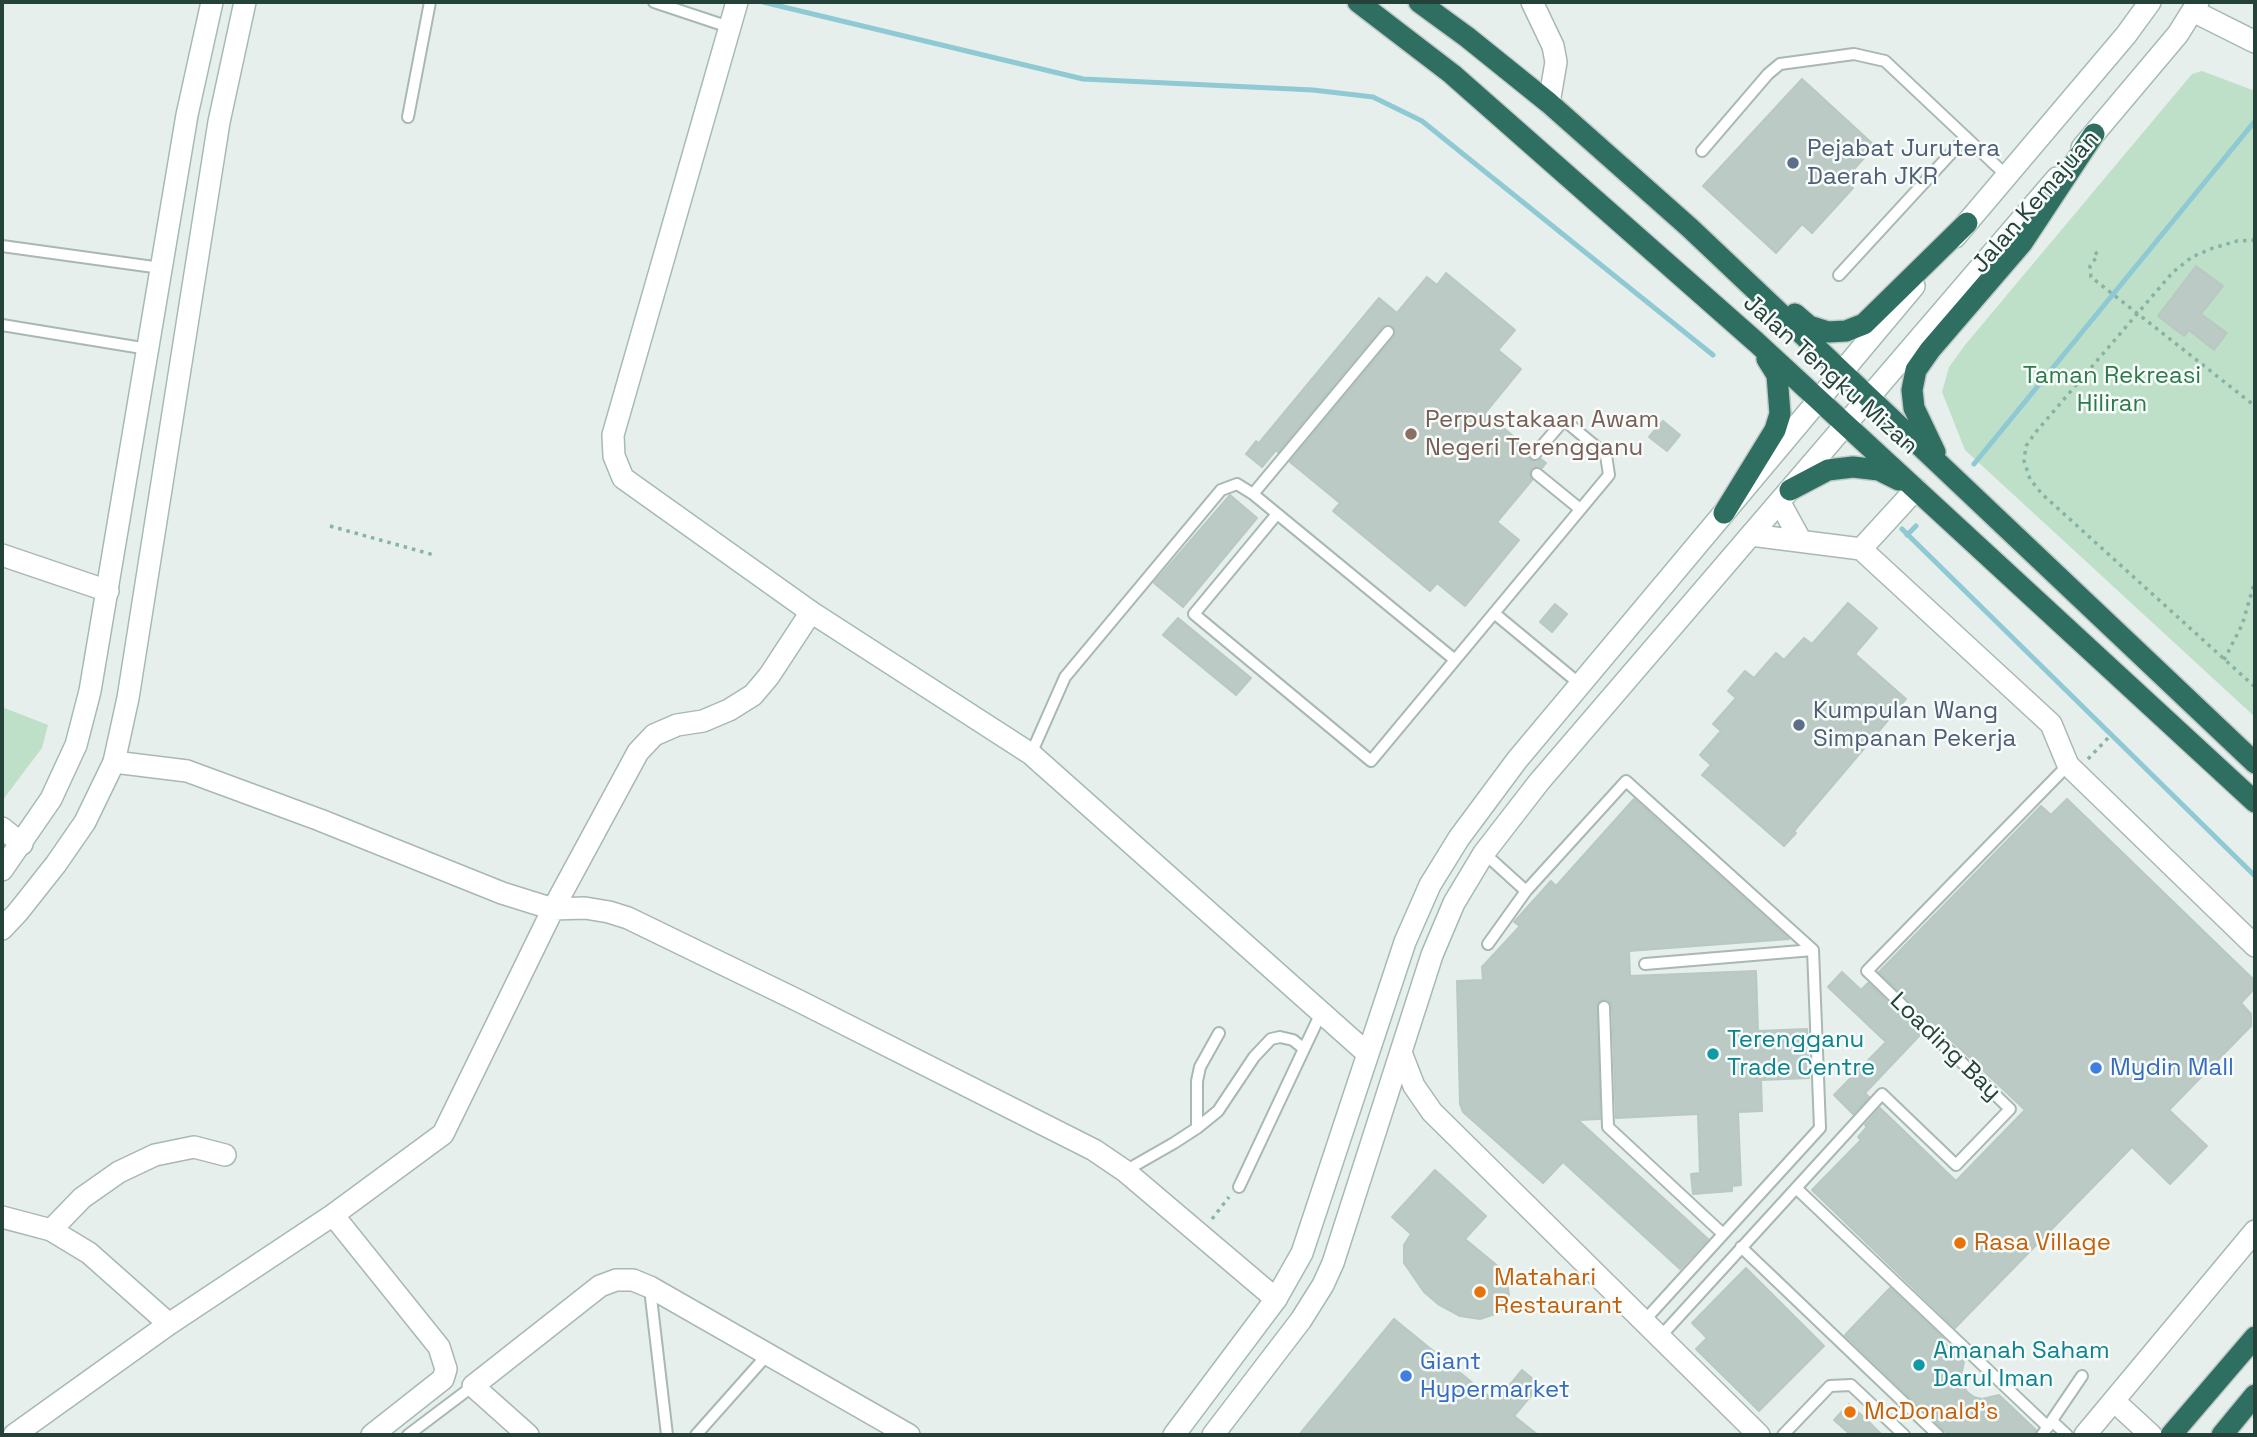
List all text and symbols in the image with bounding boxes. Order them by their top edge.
street label: Jalan Kemajuan [1966,125,2106,279]
place label: Pejabat Jurutera Daerah JKR [1807,135,2000,191]
marker: Pejabat Jurutera Daerah JKR [1785,155,1801,171]
street label: Jalan Tengku Mizan [1737,289,1923,461]
park label: Taman Rekreasi Hiliran [2023,362,2201,418]
place label: Perpustakaan Awam Negeri Terengganu [1425,406,1659,462]
marker: Perpustakaan Awam Negeri Terengganu [1403,426,1419,442]
place label: Kumpulan Wang Simpanan Pekerja [1813,697,2016,753]
marker: Kumpulan Wang Simpanan Pekerja [1791,717,1807,733]
street label: Loading Bay [1884,987,2006,1107]
place label: Terengganu Trade Centre [1727,1026,1875,1082]
marker: Terengganu Trade Centre [1705,1046,1721,1062]
place label: Mydin Mall [2110,1054,2234,1082]
marker: Mydin Mall [2088,1060,2104,1076]
place label: Rasa Village [1974,1229,2111,1257]
marker: Rasa Village [1952,1235,1968,1251]
place label: Matahari Restaurant [1494,1264,1623,1320]
marker: Matahari Restaurant [1472,1284,1488,1300]
place label: Amanah Saham Darul Iman [1933,1337,2110,1393]
place label: Giant Hypermarket [1420,1348,1570,1404]
marker: Amanah Saham Darul Iman [1911,1357,1927,1373]
marker: Giant Hypermarket [1398,1368,1414,1384]
place label: McDonald's [1864,1398,1998,1426]
marker: McDonald's [1842,1404,1858,1420]

